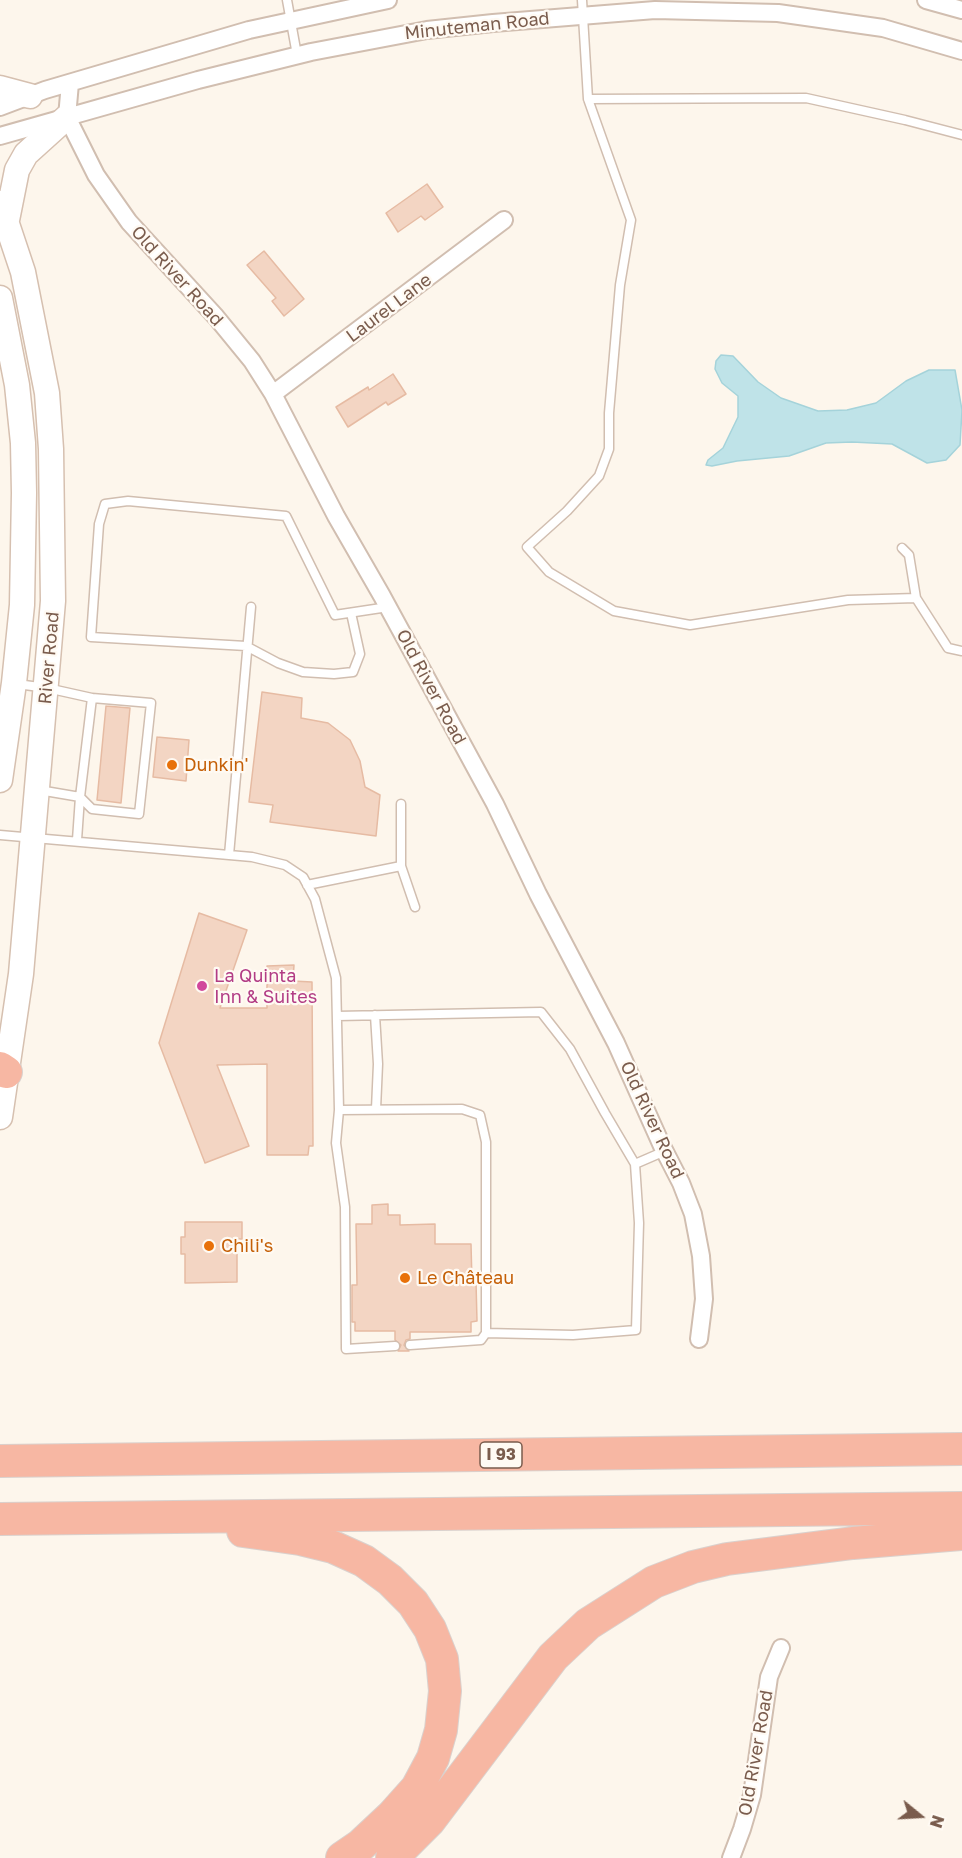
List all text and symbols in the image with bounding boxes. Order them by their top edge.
street label: Minuteman Road [403,8,551,44]
street label: Old River Road [126,221,228,331]
street label: Laurel Lane [342,269,436,347]
street label: River Road [34,611,64,705]
street label: Old River Road [392,626,470,748]
place label: Dunkin' [184,754,248,776]
marker: Dunkin' [165,758,179,772]
place label: La Quinta Inn & Suites [214,965,317,1008]
marker: La Quinta Inn & Suites [195,979,209,993]
street label: Old River Road [615,1058,689,1182]
place label: Chili's [221,1235,273,1257]
marker: Chili's [202,1239,216,1253]
place label: Le Château [417,1267,514,1289]
marker: Le Château [398,1271,412,1285]
road number: I 93 [480,1442,522,1468]
street label: Old River Road [734,1688,778,1818]
north arrow [890,1786,950,1846]
text: N [926,1813,949,1830]

